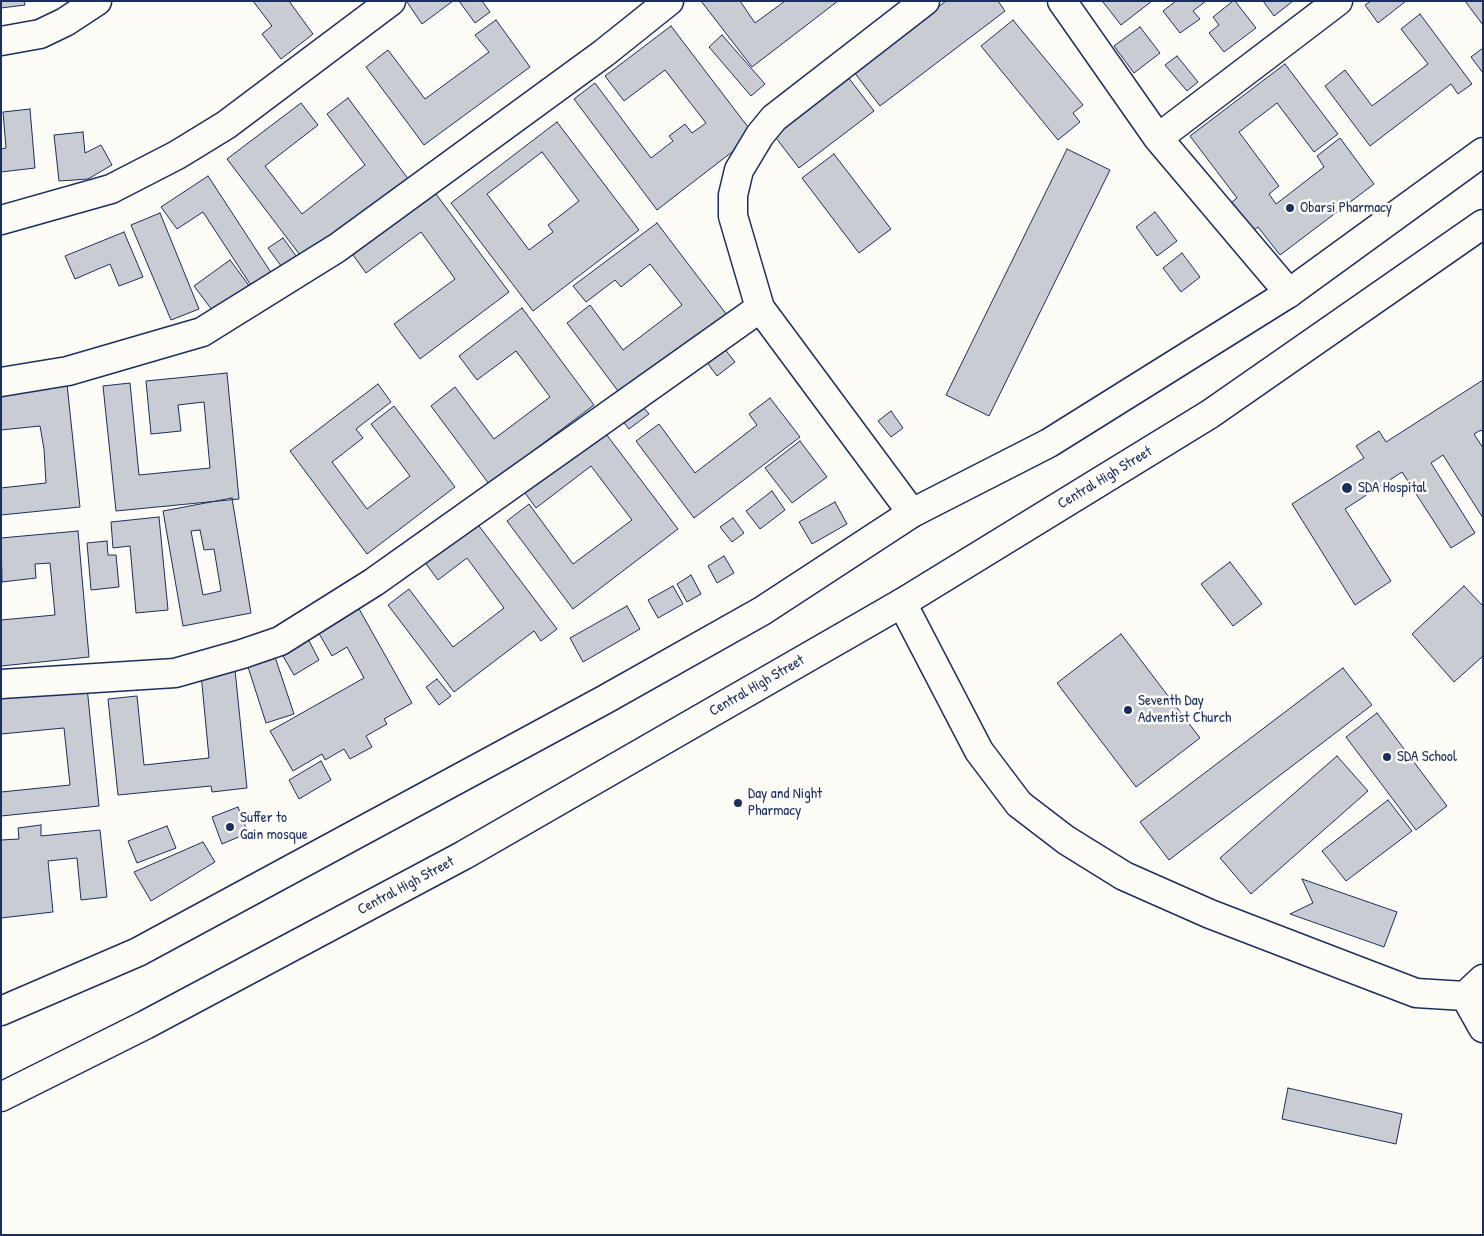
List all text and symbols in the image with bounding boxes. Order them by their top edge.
place label: Obarsi Pharmacy [1300,199,1392,217]
marker: Obarsi Pharmacy [1284,202,1296,214]
street label: Central High Street [1055,443,1155,513]
place label: SDA Hospital [1358,479,1426,497]
marker: SDA Hospital [1340,481,1354,495]
street label: Central High Street [706,651,808,721]
place label: Seventh Day Adventist Church [1138,692,1231,727]
marker: Seventh Day Adventist Church [1122,704,1134,716]
place label: SDA School [1397,748,1457,766]
marker: SDA School [1381,751,1393,763]
place label: Day and Night Pharmacy [748,785,822,820]
marker: Day and Night Pharmacy [732,797,744,809]
place label: Suffer to Gain mosque [240,809,308,844]
marker: Suffer to Gain mosque [224,821,236,833]
street label: Central High Street [355,853,457,919]

